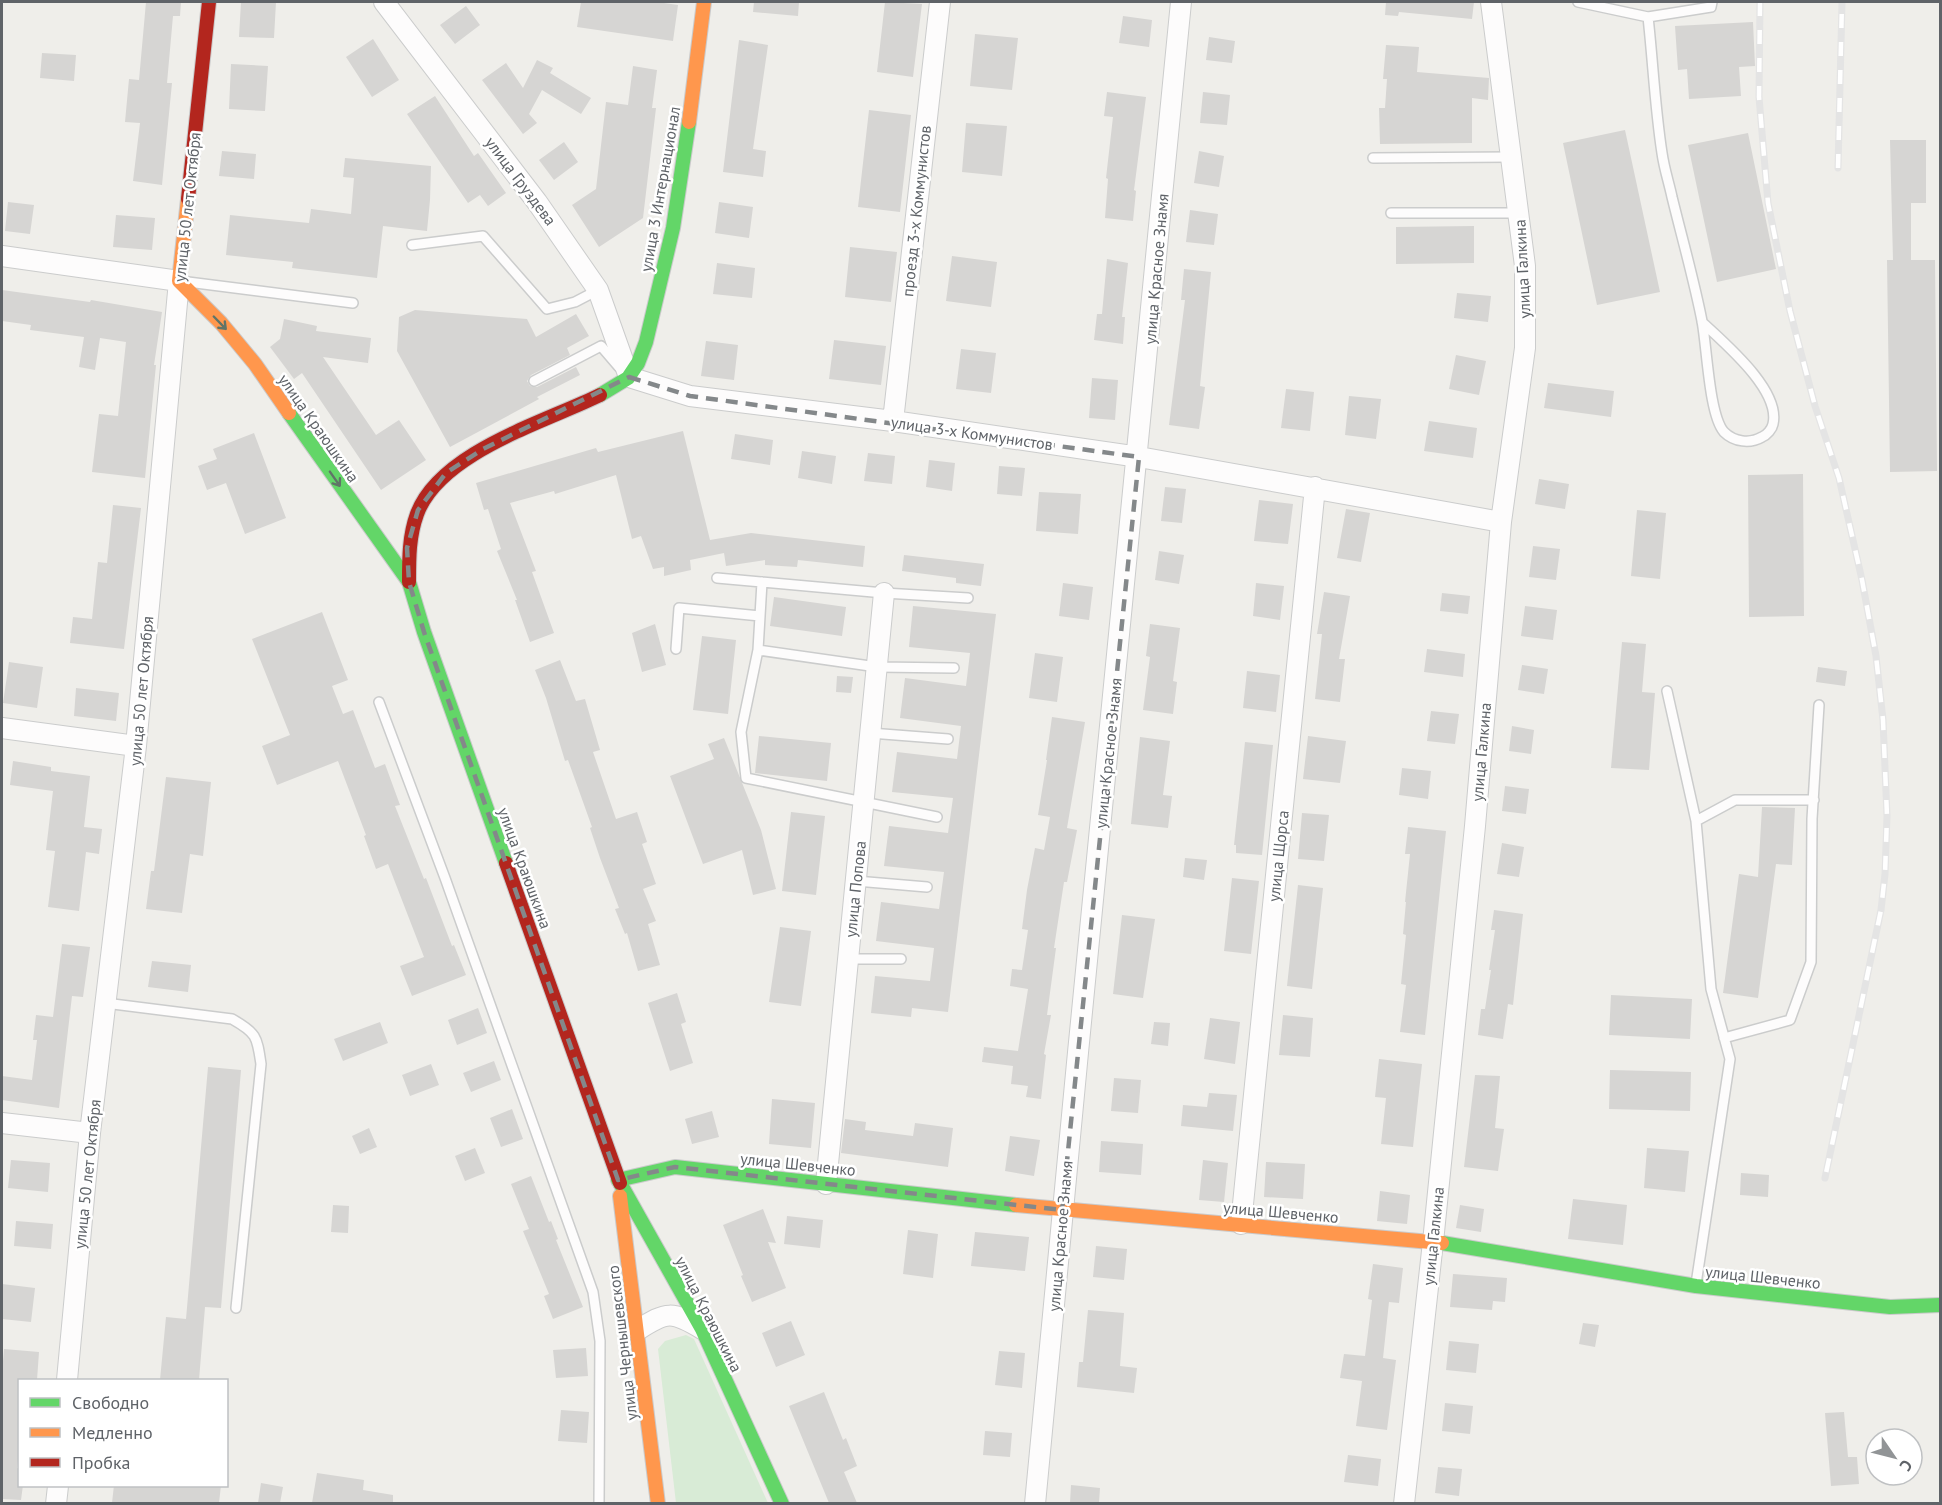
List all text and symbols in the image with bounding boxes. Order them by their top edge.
street label: улица 3 Интернационал [636,105,684,273]
street label: проезд 3-х Коммунистов [897,124,935,298]
street label: улица 50 лет Октября [169,131,205,283]
street label: улица Груздева [481,133,561,229]
street label: улица Красное Знамя [1139,193,1173,345]
street label: улица Галкина [1509,219,1535,319]
one-way arrow [212,315,227,330]
street label: улица Краюшкина [274,370,364,486]
street label: улица 3-х Коммунистов [890,412,1054,454]
one-way arrow [329,471,341,487]
street label: улица 50 лет Октября [124,615,158,767]
street label: улица Красное Знамя [1090,677,1126,829]
street label: улица Галкина [1467,702,1495,802]
street label: улица Краюшкина [494,805,556,931]
street label: улица Щорса [1263,809,1293,903]
street label: улица Попова [840,840,870,938]
street label: улица 50 лет Октября [69,1098,105,1250]
street label: улица Шевченко [739,1148,857,1180]
street label: улица Красное Знамя [1043,1160,1077,1312]
street label: улица Галкина [1418,1186,1448,1286]
street label: улица Шевченко [1222,1197,1340,1227]
street label: улица Краюшкина [671,1253,747,1375]
street label: улица Шевченко [1704,1261,1822,1293]
street label: улица Чернышевского [603,1264,641,1422]
legend [18,1379,228,1487]
text: Свободно [72,1391,149,1414]
text: Медленно [72,1421,153,1444]
north arrow [1864,1427,1924,1487]
text: Пробка [72,1451,130,1474]
text: С [1896,1456,1917,1475]

